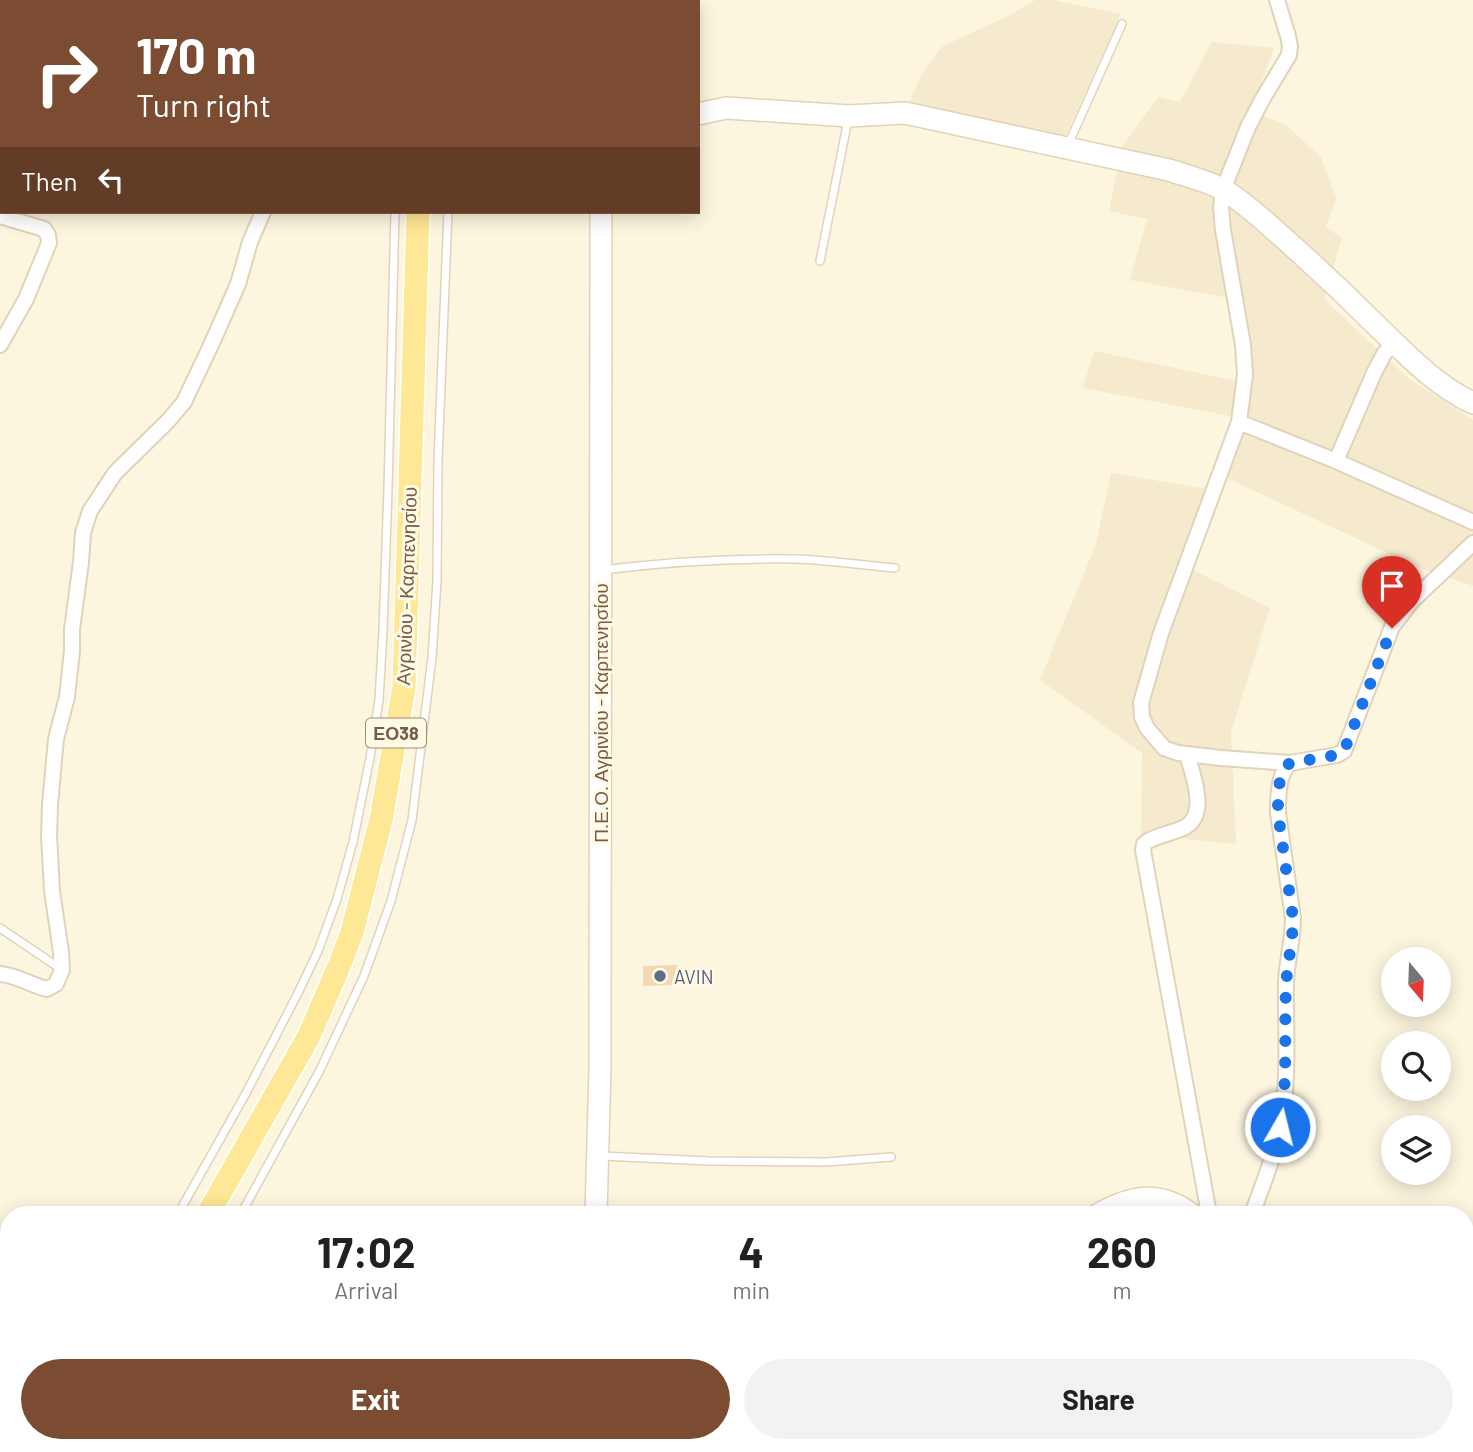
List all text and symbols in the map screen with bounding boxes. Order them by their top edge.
text: 170 m [136,25,256,84]
icon: right [21,28,112,119]
text: Turn right [136,85,271,123]
icon: left [92,161,130,199]
text: Then [21,165,78,196]
street label: Αγρινίου - Καρπενησίου [391,486,421,686]
pin [1362,556,1422,628]
icon: arrive [1373,567,1411,605]
street label: Π.Ε.Ο. Αγρινίου - Καρπενησίου [589,583,612,843]
road number: ΕΟ38 [366,718,426,748]
north arrow [1381,947,1451,1017]
map controls [1381,947,1451,1185]
place label: AVIN [674,965,714,988]
marker: AVIN [652,968,668,984]
button: search [1381,1031,1451,1101]
position arrow [1243,1090,1317,1164]
button: layers [1381,1115,1451,1185]
text: 17:02 [317,1226,416,1276]
text: 4 [738,1226,764,1276]
text: 260 [1087,1226,1157,1276]
text: Arrival [334,1276,398,1304]
text: min [733,1276,770,1304]
text: m [1112,1276,1131,1304]
button: Exit [21,1359,730,1439]
button: Share [744,1359,1453,1439]

